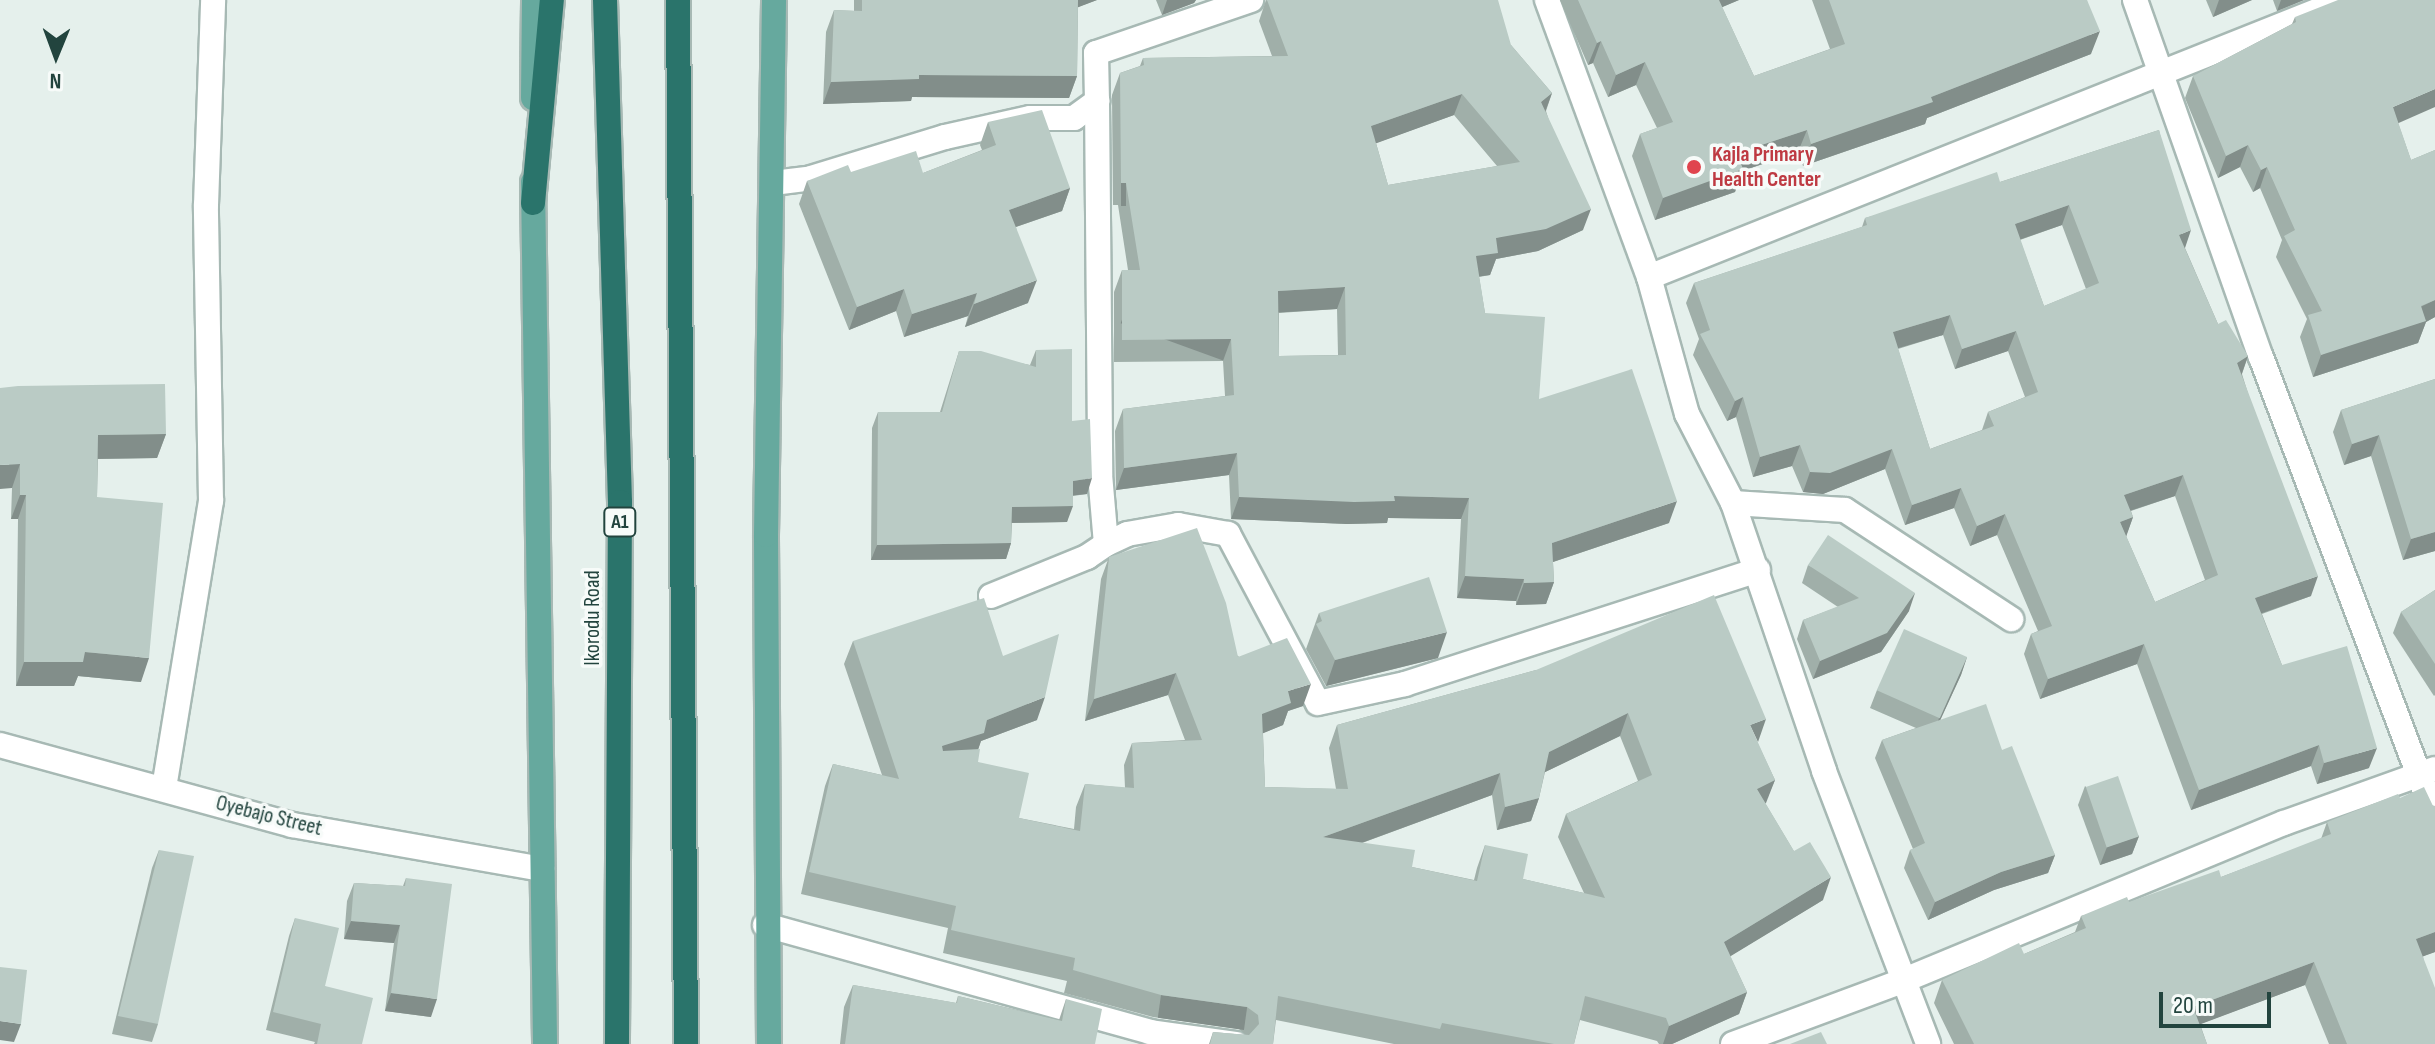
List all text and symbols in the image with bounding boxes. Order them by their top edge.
north arrow [16,16,96,96]
text: N [49,67,62,94]
place label: Kajla Primary Health Center [1712,141,1821,192]
marker: Kajla Primary Health Center [1683,156,1705,178]
road number: A1 [602,506,638,538]
street label: Ikorodu Road [580,570,606,666]
street label: Oyebajo Street [213,790,325,842]
scale bar [2163,976,2275,1026]
text: 20 m [2173,991,2213,1020]

